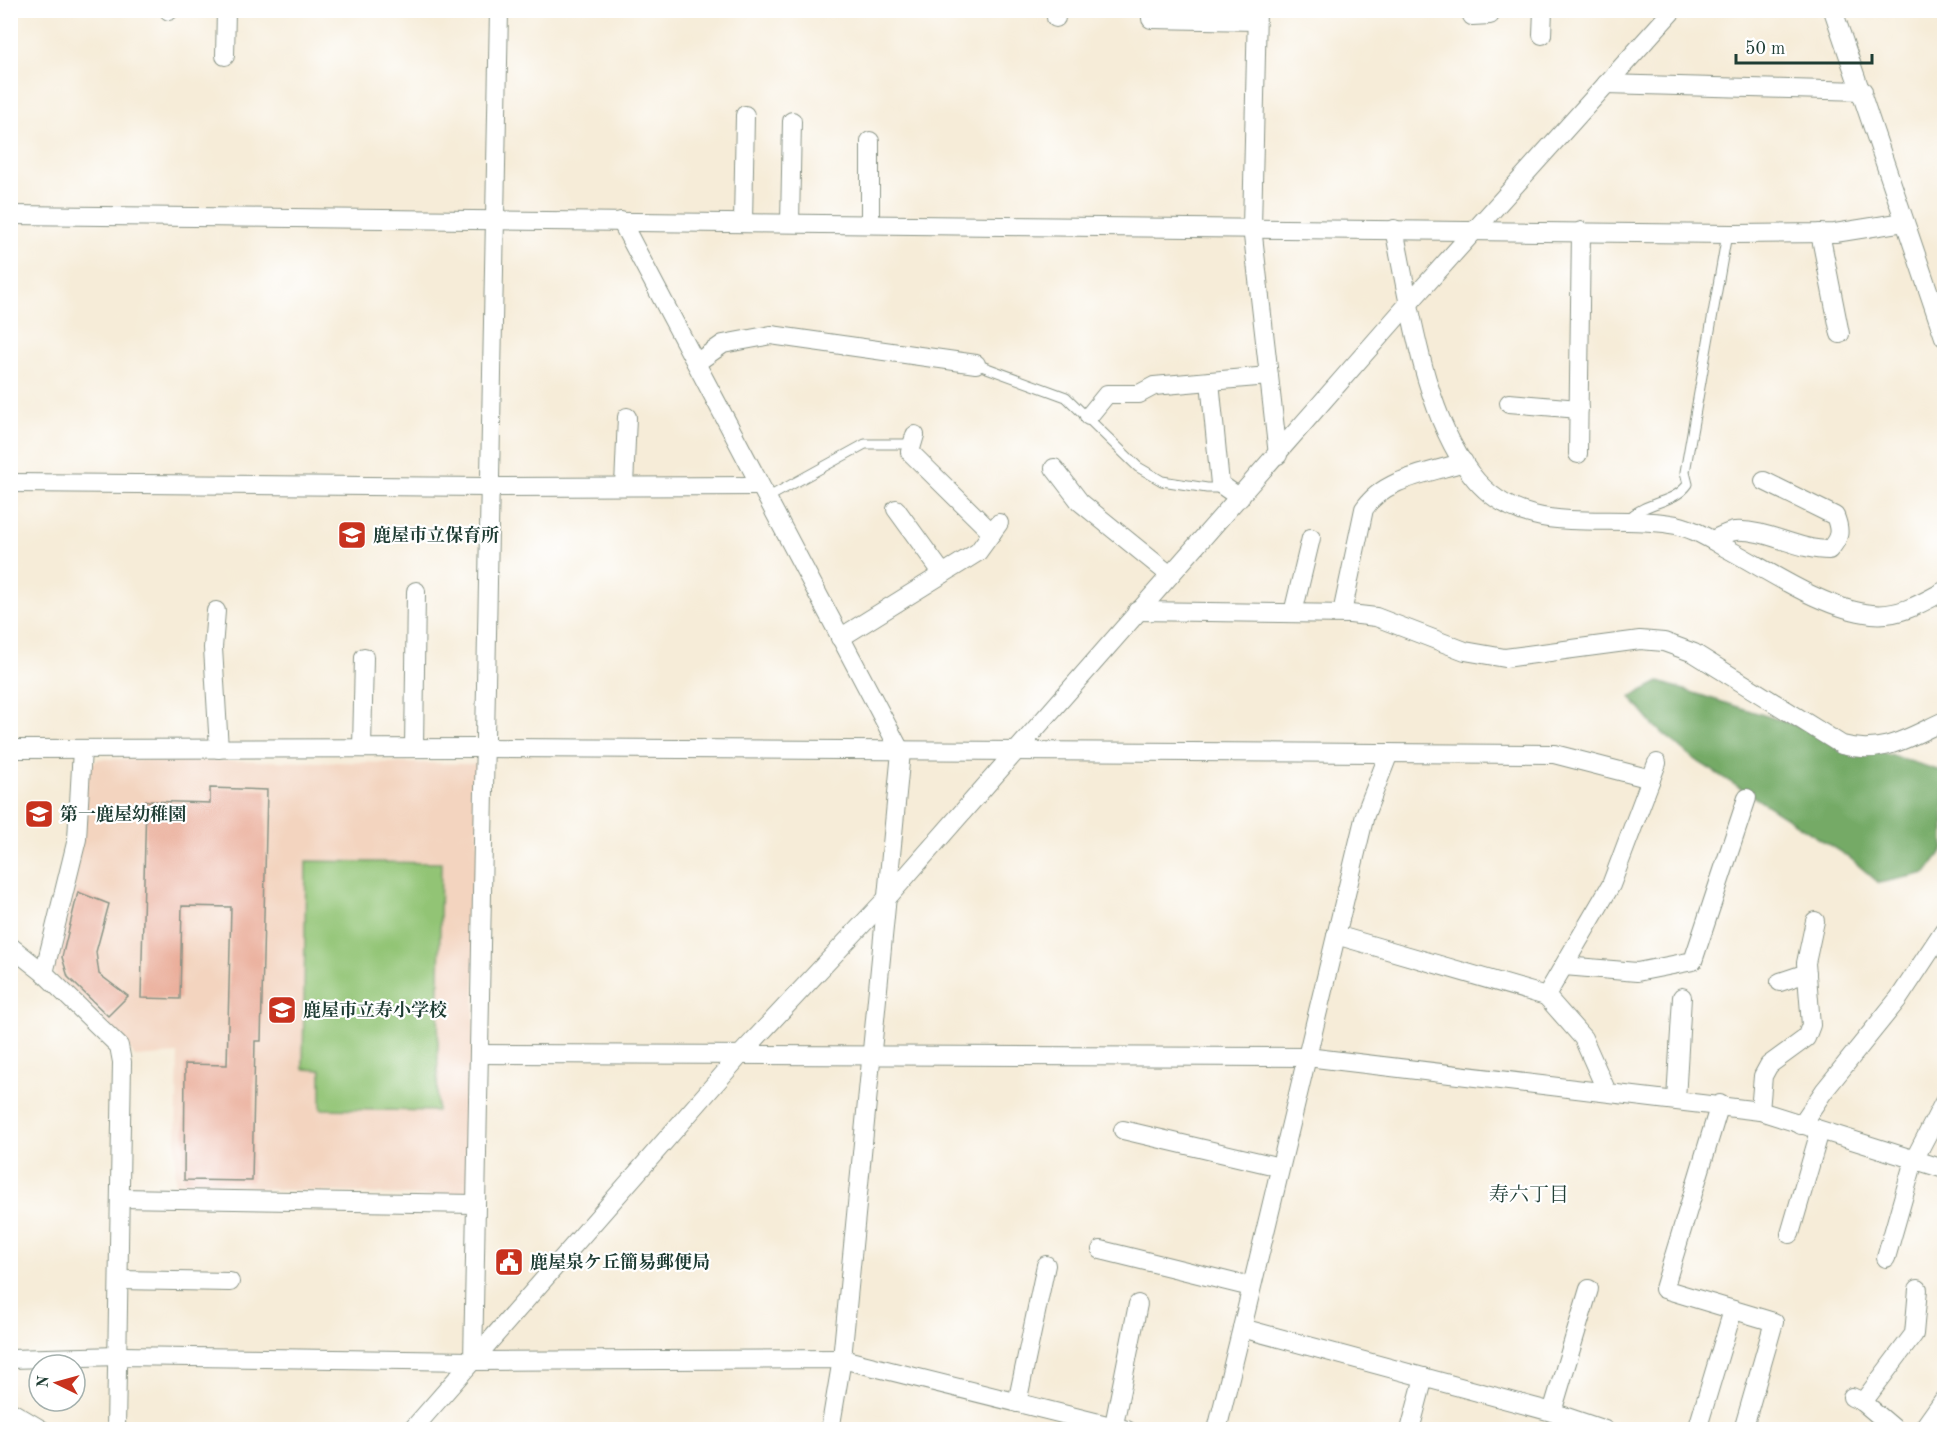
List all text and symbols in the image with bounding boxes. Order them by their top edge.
scale bar [1736,27,1872,65]
text: 50 m [1745,40,1785,58]
school or university icon: 鹿屋市立保育所 [336,519,368,551]
place label: 鹿屋市立保育所 [373,525,499,545]
school or university icon: 第一鹿屋幼稚園 [23,798,55,830]
place label: 第一鹿屋幼稚園 [60,804,186,824]
school or university icon: 鹿屋市立寿小学校 [266,994,298,1026]
place label: 鹿屋市立寿小学校 [303,1000,447,1020]
district label: 寿六丁目 [1489,1183,1569,1206]
public building icon: 鹿屋泉ケ丘簡易郵便局 [493,1246,525,1278]
place label: 鹿屋泉ケ丘簡易郵便局 [530,1252,710,1272]
north arrow [27,1353,87,1413]
text: N [36,1374,53,1389]

